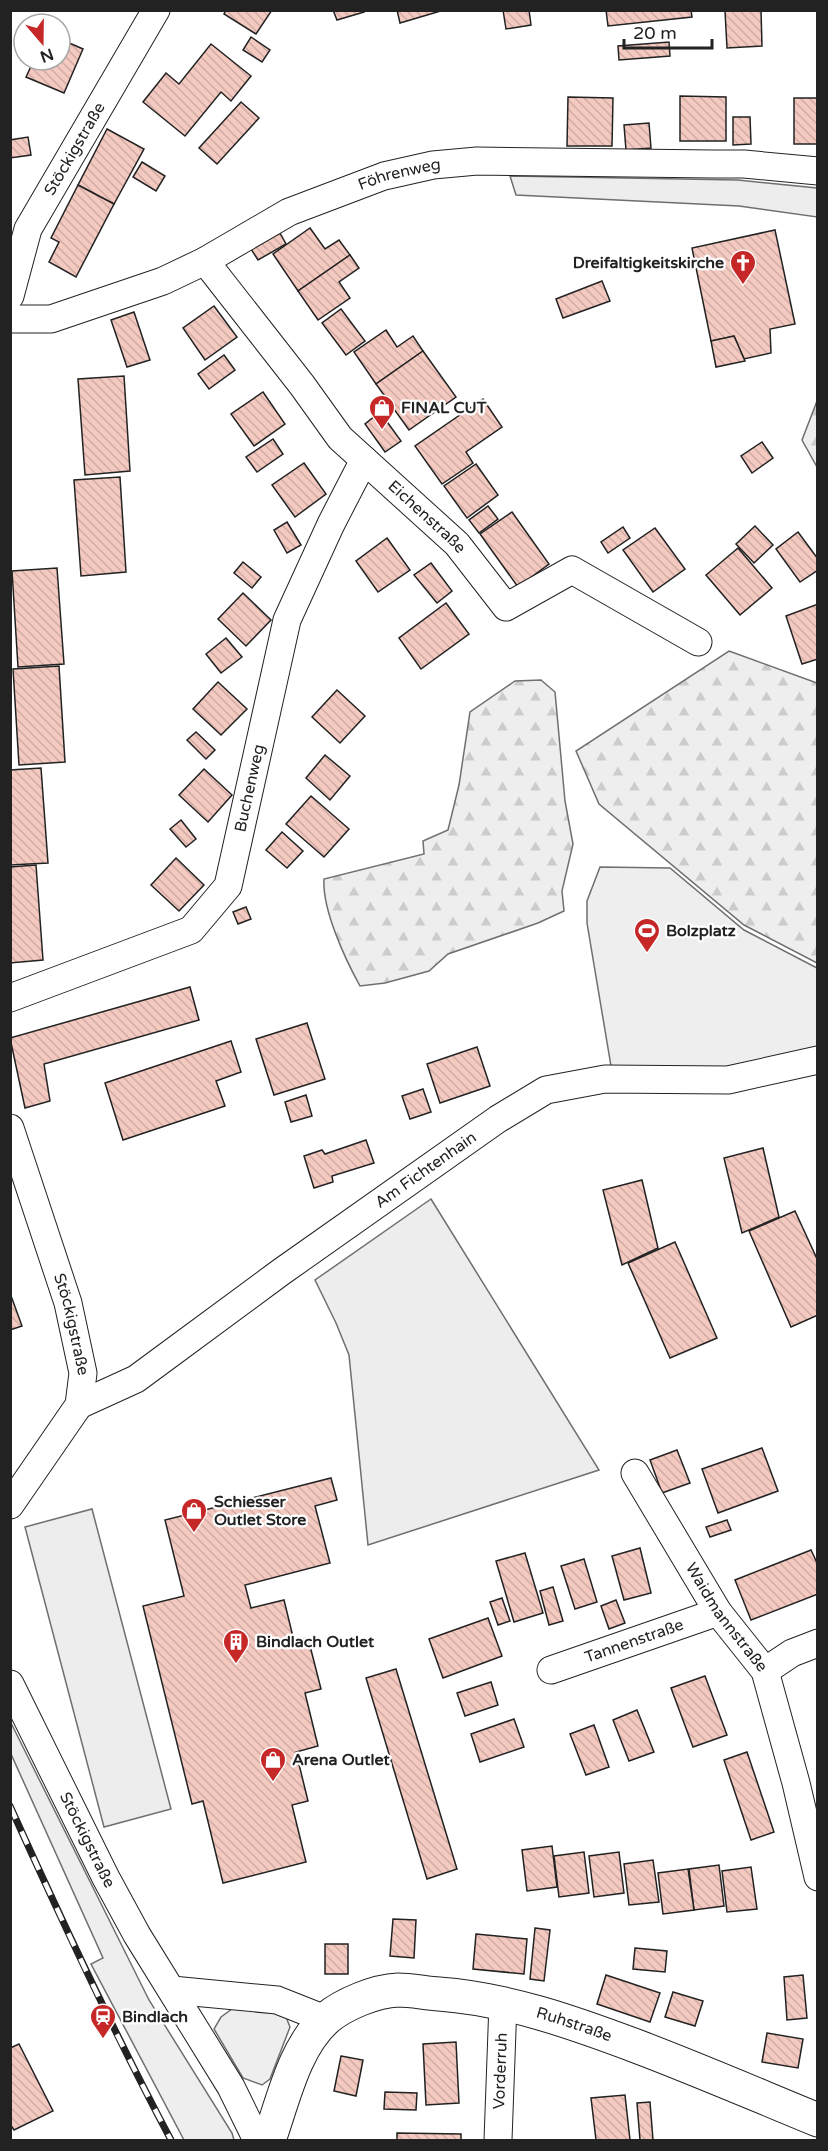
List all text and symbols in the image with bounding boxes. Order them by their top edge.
north arrow [12,12,72,72]
scale bar [624,12,712,50]
text: 20 m [633,22,677,44]
text: N [37,44,56,67]
street label: Stöckigstraße [40,99,110,199]
street label: Föhrenweg [355,154,441,195]
church icon: Dreifaltigkeitskirche [728,248,758,286]
place label: Dreifaltigkeitskirche [573,253,724,273]
shop icon: FINAL CUT [367,393,397,431]
place label: FINAL CUT [401,398,487,418]
street label: Eichenstraße [384,476,470,557]
street label: Buchenweg [230,742,269,834]
sports icon: Bolzplatz [632,916,662,954]
place label: Bolzplatz [666,921,736,941]
street label: Am Fichtenhain [371,1127,480,1213]
street label: Stöckigstraße [49,1271,93,1377]
place label: Schiesser Outlet Store [214,1492,306,1530]
shop icon: Schiesser Outlet Store [179,1496,209,1534]
street label: Waidmannstraße [681,1559,772,1676]
street label: Tannenstraße [582,1615,686,1668]
building icon: Bindlach Outlet [221,1627,251,1665]
place label: Bindlach Outlet [256,1632,375,1652]
shop icon: Arena Outlet [258,1745,288,1783]
place label: Arena Outlet [292,1750,390,1770]
street label: Stöckigstraße [55,1789,119,1891]
station icon: Bindlach [88,2002,118,2040]
street label: Ruhstraße [534,2003,615,2046]
place label: Bindlach [122,2007,188,2027]
street label: Vorderruh [489,2032,512,2110]

